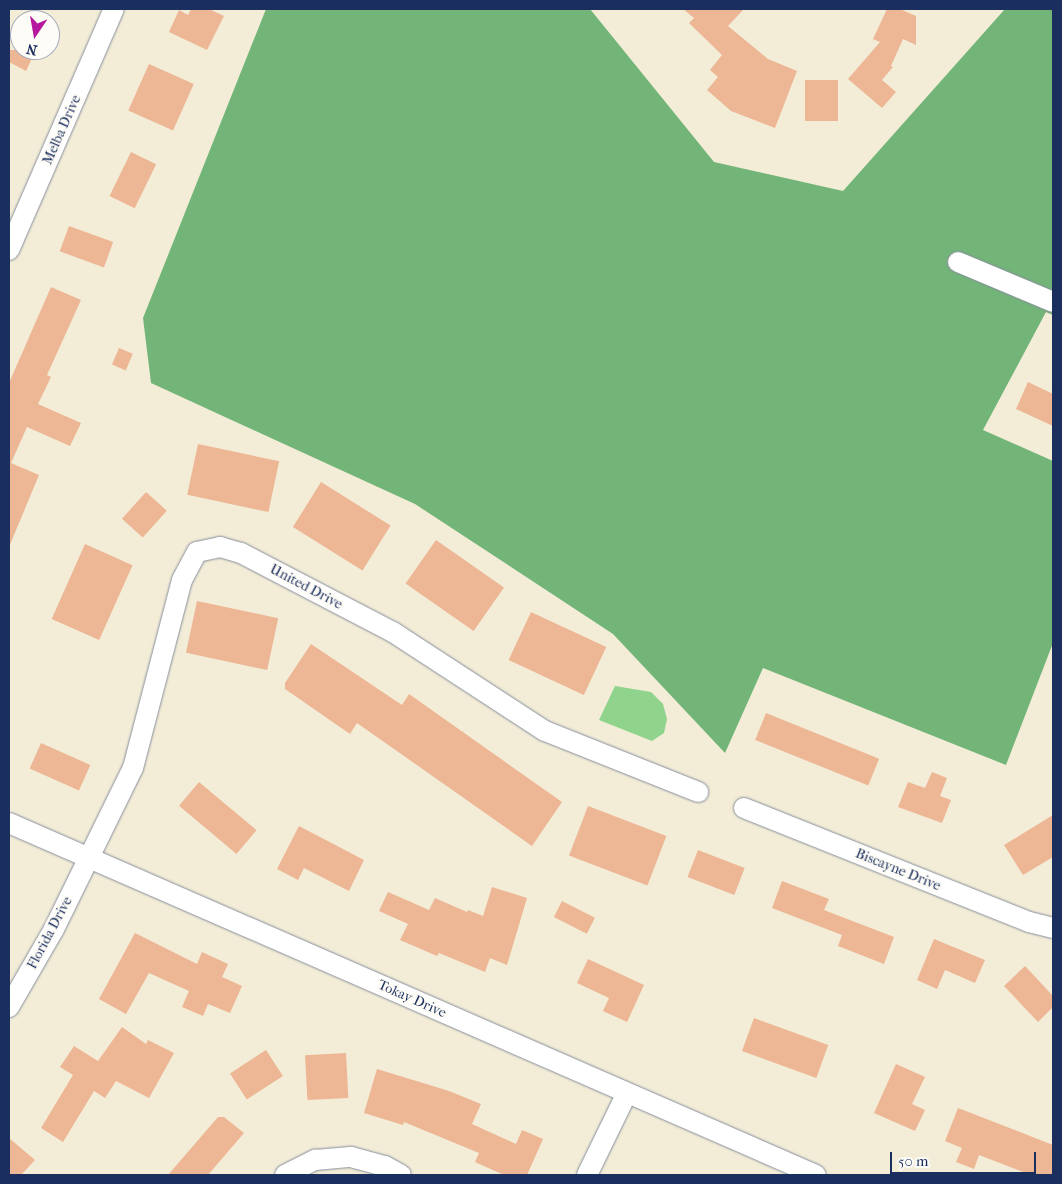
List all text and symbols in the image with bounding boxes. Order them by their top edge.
north arrow [10,10,60,60]
text: N [25,40,39,59]
street label: Melba Drive [39,93,85,167]
street label: United Drive [267,561,345,613]
street label: Biscayne Drive [853,845,943,895]
street label: Florida Drive [24,894,76,972]
street label: Tokay Drive [375,976,449,1022]
scale bar [892,1142,1038,1174]
text: 50 m [898,1152,928,1170]

